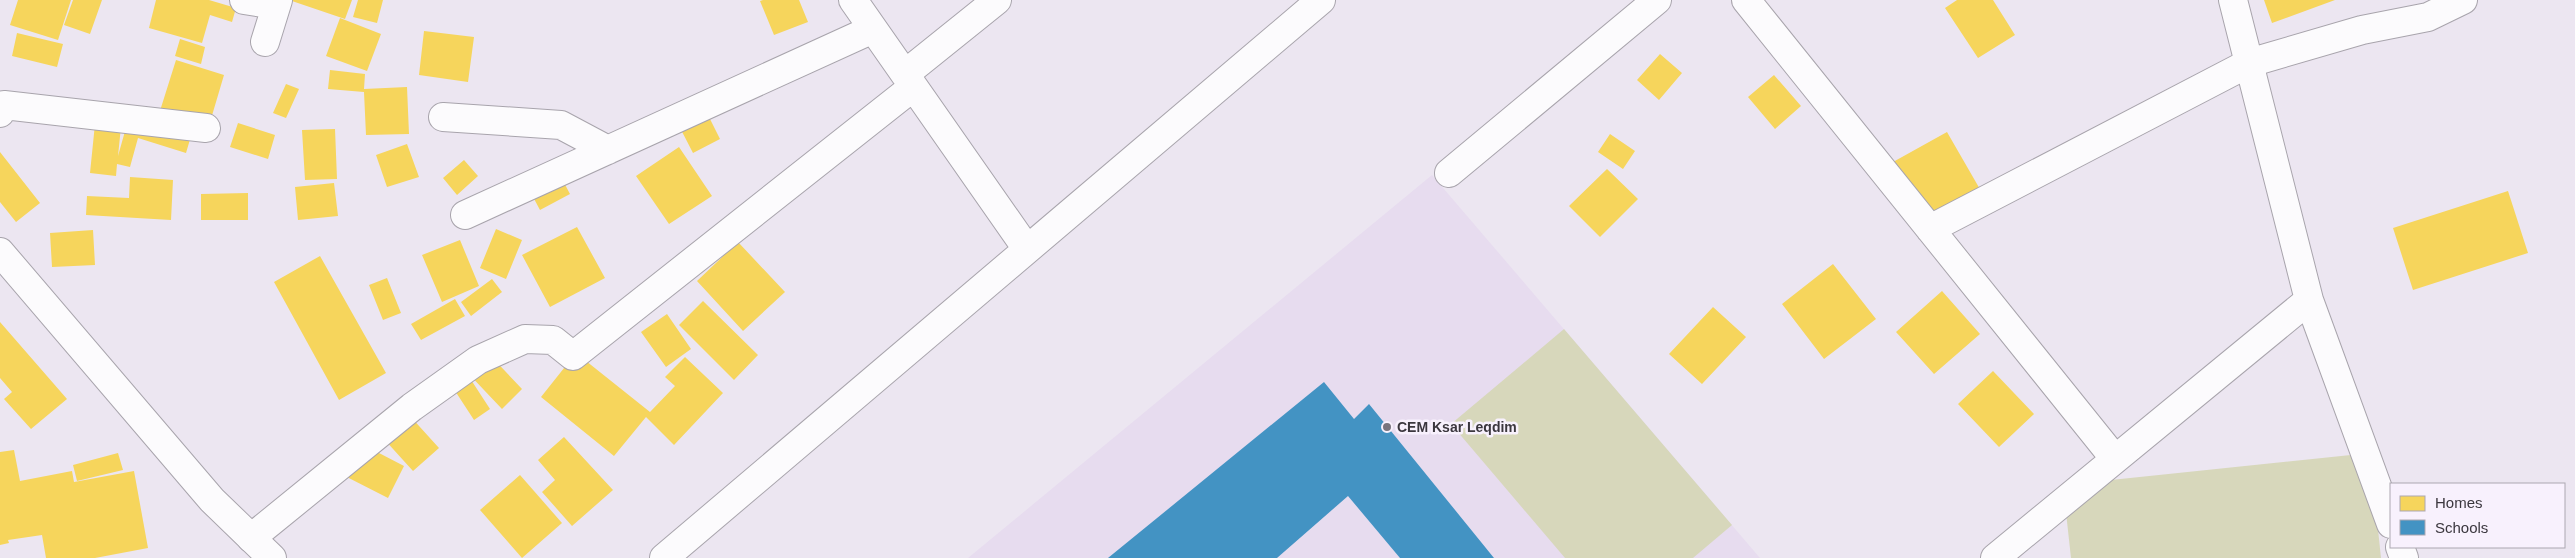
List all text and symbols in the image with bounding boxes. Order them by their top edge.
place label: CEM Ksar Leqdim [1397,419,1517,435]
marker: CEM Ksar Leqdim [1381,421,1393,433]
legend [2390,483,2565,548]
text: Homes [2435,494,2483,511]
text: Schools [2435,519,2488,536]

